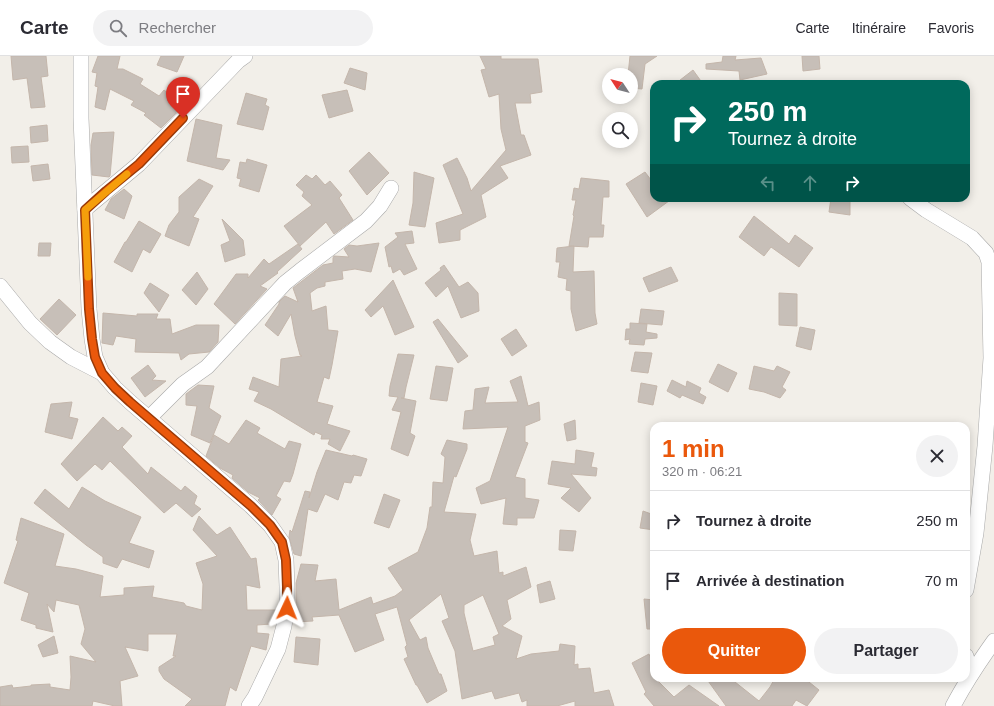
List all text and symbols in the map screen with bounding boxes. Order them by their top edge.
search box [93,10,373,46]
text: Carte [20,17,69,38]
icon: search [107,17,129,39]
text: Rechercher [139,19,216,36]
text: Carte [795,20,830,36]
text: Itinéraire [852,20,906,36]
text: Favoris [928,20,974,36]
north arrow [602,68,638,104]
map controls [602,68,638,148]
pin [166,77,200,118]
icon: arrive [172,83,194,105]
icon: right [662,96,714,148]
text: 250 m [728,96,807,127]
button: search [602,112,638,148]
text: Tournez à droite [728,129,857,149]
icon: left [757,172,779,194]
icon: ahead [799,172,821,194]
icon: right [841,172,863,194]
text: 1 min [662,435,725,462]
button: close [916,435,958,477]
text: 320 m · 06:21 [662,464,742,479]
icon: right [662,510,684,532]
text: Tournez à droite [696,512,812,529]
text: 250 m [916,512,958,529]
icon: arrive [662,570,684,592]
text: Arrivée à destination [696,572,844,589]
text: 70 m [925,572,958,589]
position arrow [266,587,308,629]
button: Quitter [662,628,806,674]
button: Partager [814,628,958,674]

